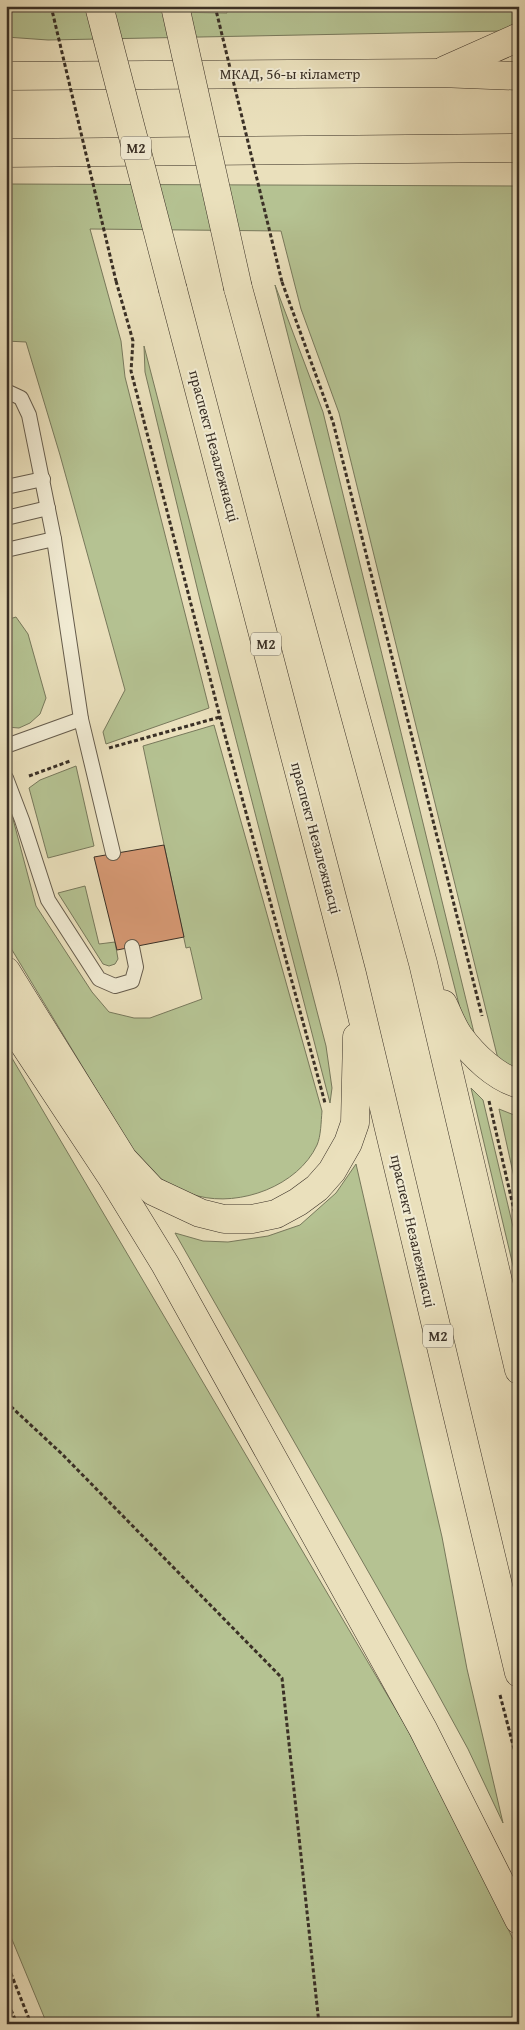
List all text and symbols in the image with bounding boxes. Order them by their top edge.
street label: МКАД, 56-ы кіламетр [220,63,360,84]
road number: М2 [121,136,151,160]
street label: праспект Незалежнасці [184,368,245,524]
road number: М2 [251,633,281,656]
street label: праспект Незалежнасці [286,760,347,916]
street label: праспект Незалежнасці [386,1152,441,1309]
road number: М2 [423,1324,453,1348]

